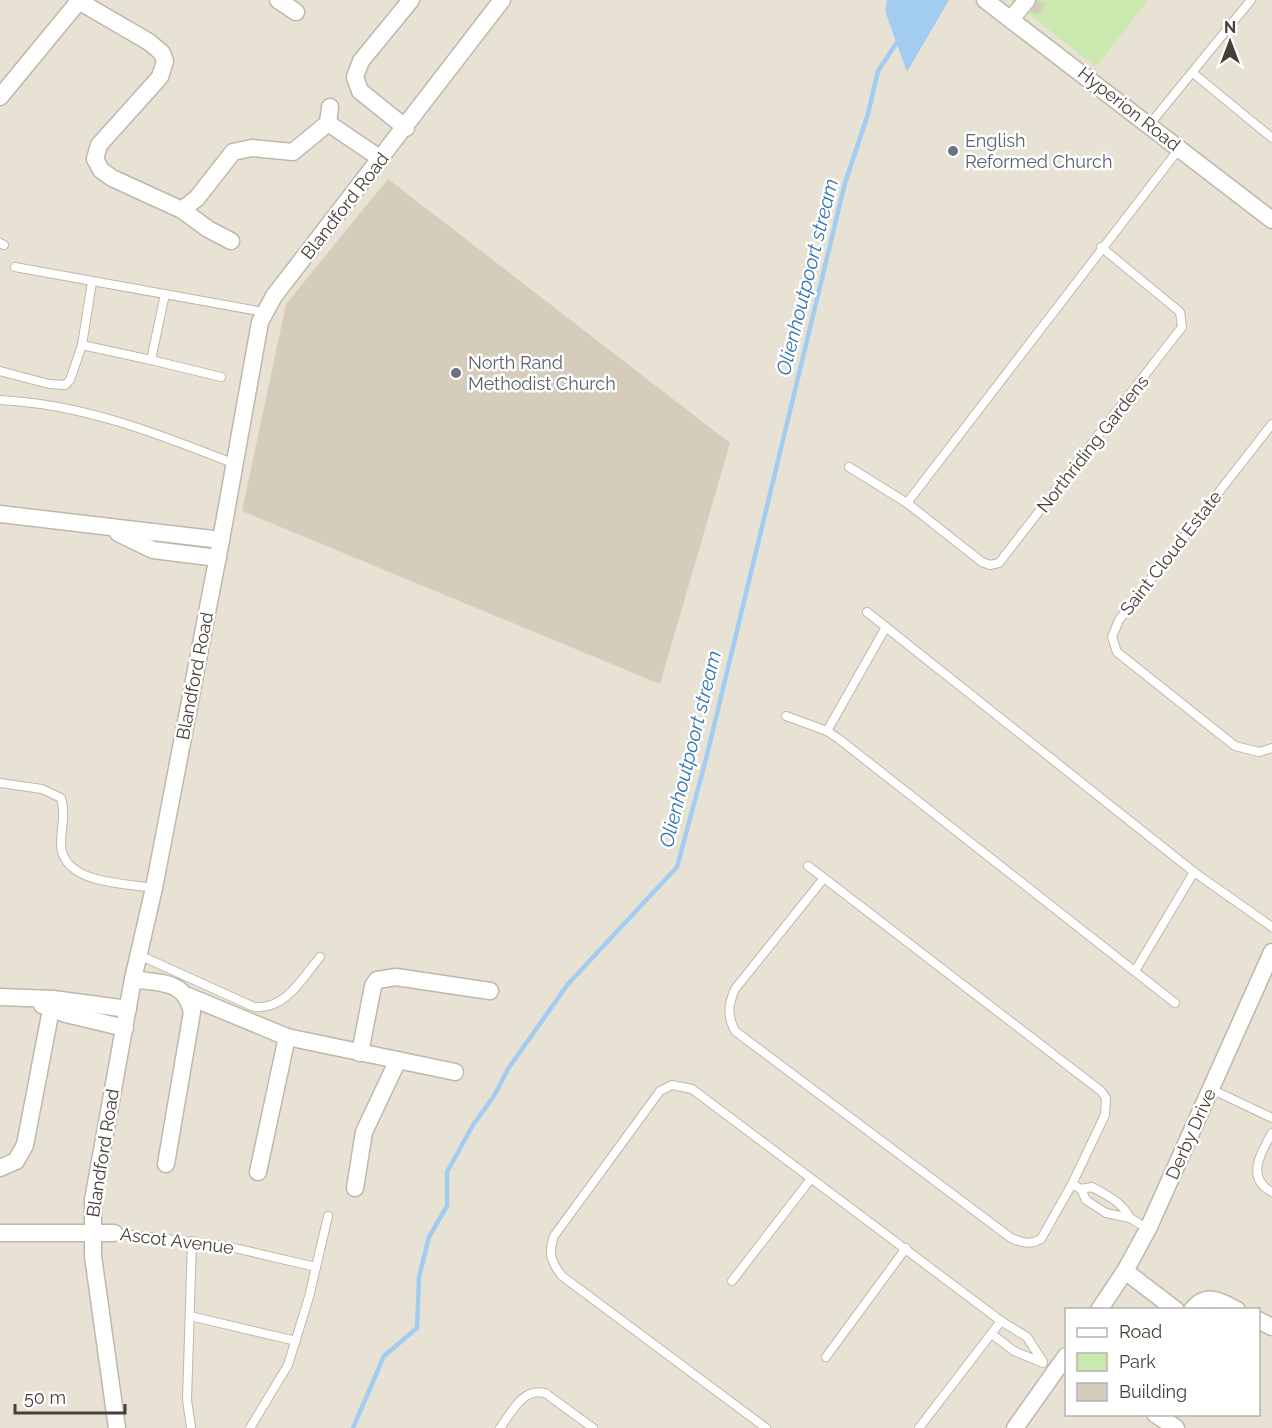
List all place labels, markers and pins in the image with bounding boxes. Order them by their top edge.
place label: English Reformed Church [965,130,1112,172]
marker: English Reformed Church [946,144,960,158]
place label: North Rand Methodist Church [468,352,616,394]
marker: North Rand Methodist Church [449,366,463,380]

